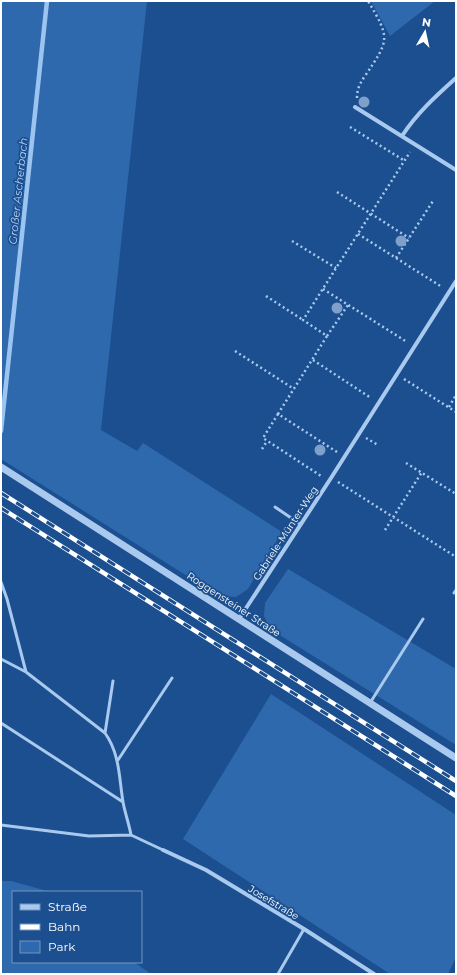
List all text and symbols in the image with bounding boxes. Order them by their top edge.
north arrow [405,12,445,52]
text: N [421,15,432,30]
water label: Großer Ascherbach [5,137,31,245]
street label: Gabriele-Münter-Weg [250,484,321,583]
street label: Roggensteiner Straße [184,569,283,640]
street label: Josefstraße [245,882,301,923]
legend [12,891,142,963]
text: Straße [48,899,87,914]
text: Bahn [48,919,80,934]
text: Park [48,939,76,954]

